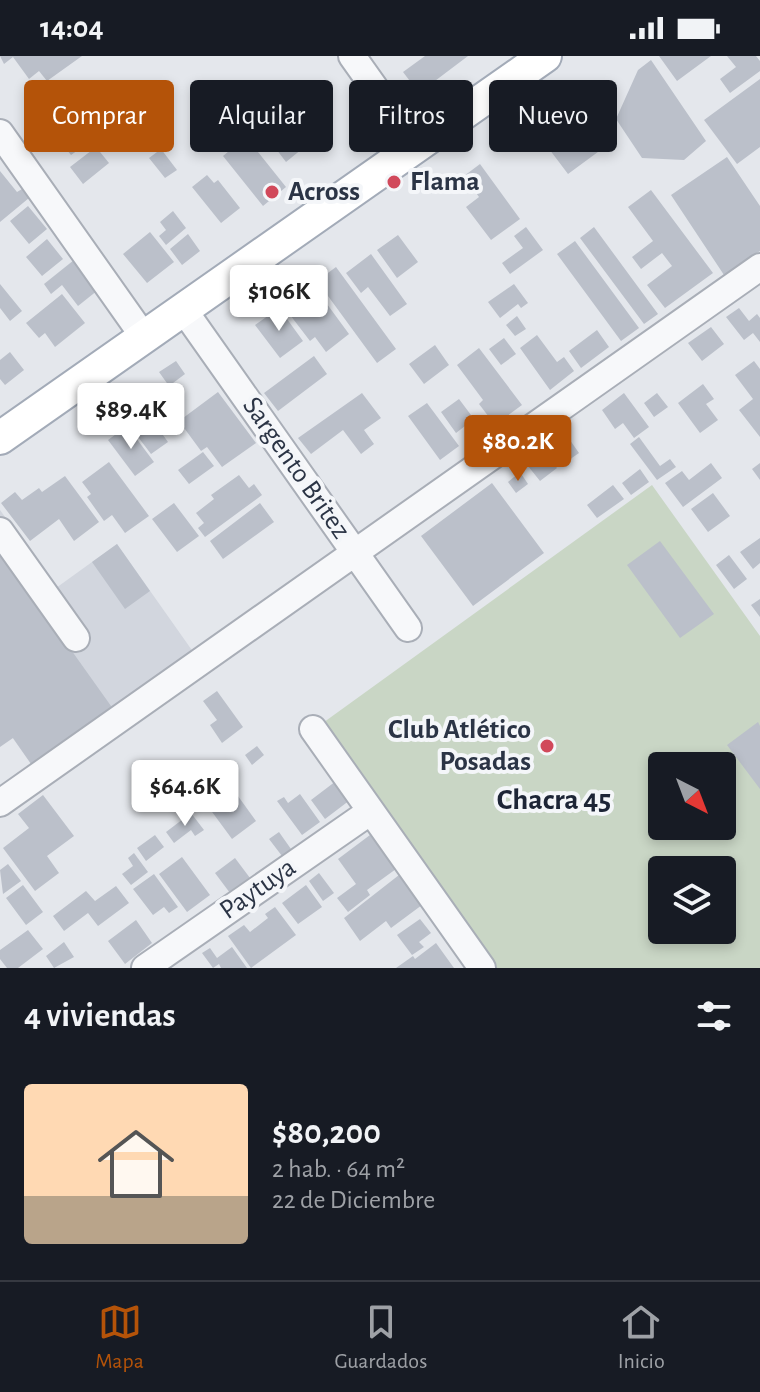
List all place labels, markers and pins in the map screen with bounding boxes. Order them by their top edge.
place label: Flama [410,168,480,196]
marker: Flama [385,173,403,191]
place label: Across [288,178,360,206]
marker: Across [263,183,281,201]
pin: $106K [223,265,335,333]
pin: $89.4K [66,383,196,451]
pin: $80.2K [453,415,583,483]
place label: Club Atlético Posadas [388,716,531,776]
marker: Club Atlético Posadas [538,737,556,755]
pin: $64.6K [120,760,250,828]

